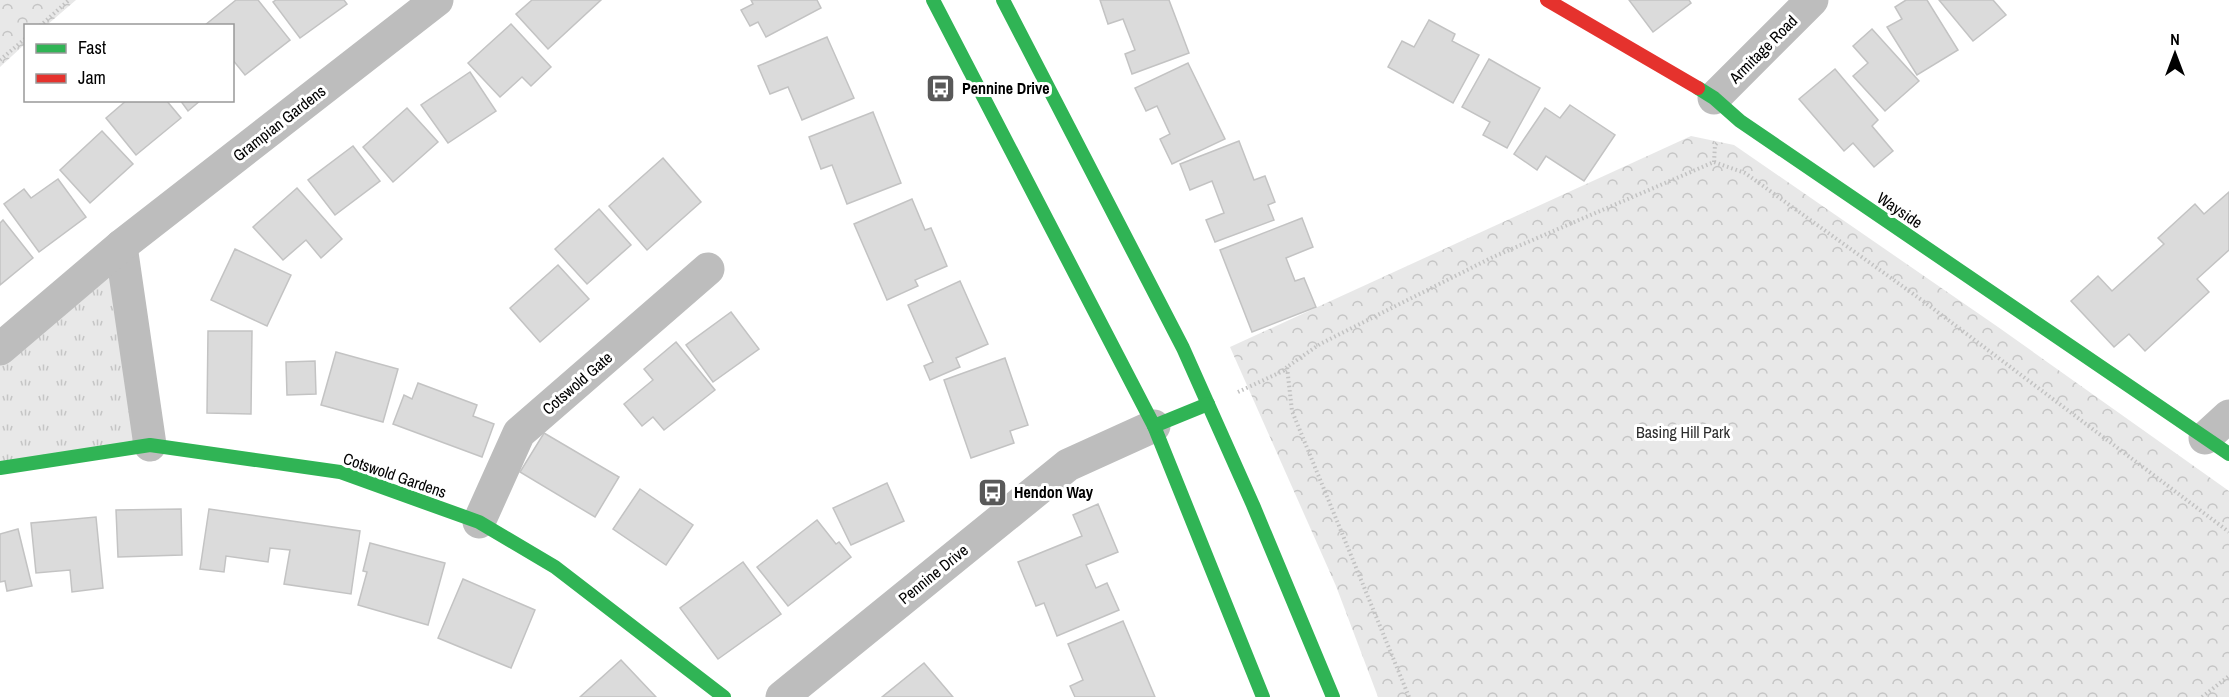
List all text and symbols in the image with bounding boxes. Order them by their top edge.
street label: Armitage Road [1723,10,1802,89]
legend [24,24,234,102]
north arrow [2145,24,2205,84]
text: N [2170,28,2180,50]
text: Fast [78,35,106,60]
text: Jam [78,65,106,90]
bus stop icon: Pennine Drive [925,72,957,104]
place label: Pennine Drive [962,77,1050,99]
street label: Grampian Gardens [228,80,330,166]
street label: Wayside [1873,187,1927,233]
street label: Cotswold Gate [537,346,617,420]
park label: Basing Hill Park [1636,421,1730,443]
street label: Cotswold Gardens [340,447,450,503]
bus stop icon: Hendon Way [977,476,1009,508]
place label: Hendon Way [1014,481,1094,503]
street label: Pennine Drive [893,539,973,609]

